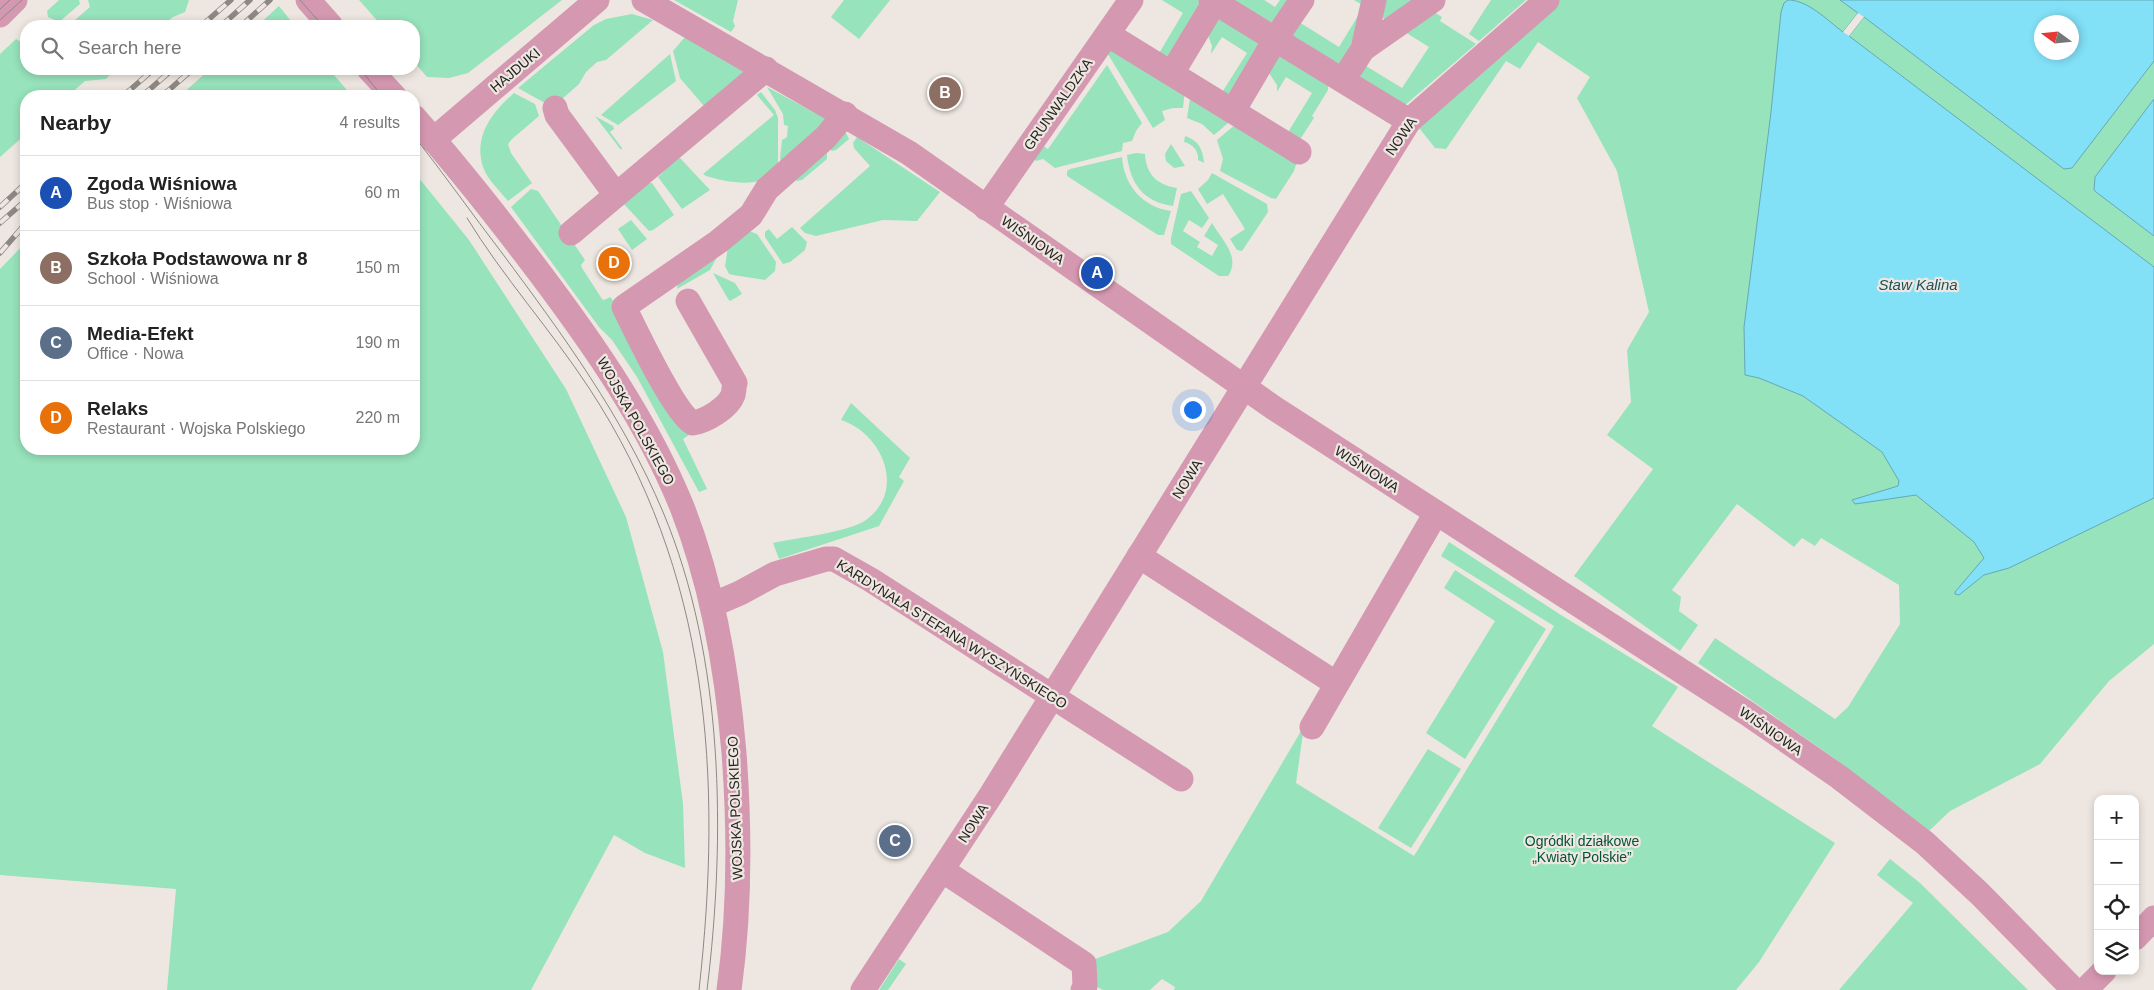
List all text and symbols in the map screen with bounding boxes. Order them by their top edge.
north arrow [2034,15,2079,60]
search box [20,20,420,75]
icon: search [38,34,66,62]
text: Search here [78,37,182,58]
street label: HAJDUKI [487,45,543,95]
street label: GRUNWALDZKA [1020,54,1096,153]
pin: B [929,74,961,112]
text: Nearby [40,111,111,134]
street label: NOWA [1382,113,1420,158]
text: 4 results [340,114,400,131]
text: Zgoda Wiśniowa [87,173,237,194]
text: A [50,184,62,201]
text: 60 m [364,184,400,201]
text: Bus stop · Wiśniowa [87,195,232,212]
street label: WIŚNIOWA [998,212,1069,268]
pin: D [598,244,630,282]
text: Szkoła Podstawowa nr 8 [87,248,308,269]
pin: A [1081,254,1113,292]
text: B [50,259,62,276]
text: 150 m [356,259,400,276]
text: School · Wiśniowa [87,270,219,287]
water label: Staw Kalina [1878,276,1958,293]
text: Media-Efekt [87,323,194,344]
text: C [50,334,62,351]
text: 190 m [356,334,400,351]
text: Office · Nowa [87,345,184,362]
street label: WOJSKA POLSKIEGO [594,354,678,488]
your location [1180,397,1206,423]
text: Relaks [87,398,148,419]
text: D [50,409,62,426]
text: 220 m [356,409,400,426]
text: Restaurant · Wojska Polskiego [87,420,305,437]
street label: WIŚNIOWA [1332,441,1403,496]
street label: NOWA [1169,456,1206,501]
street label: KARDYNAŁA STEFANA WYSZYŃSKIEGO [834,556,1070,712]
street label: WIŚNIOWA [1736,703,1807,759]
street label: WOJSKA POLSKIEGO [724,736,746,880]
map controls [2094,795,2139,975]
button: + [2094,795,2139,840]
street label: NOWA [955,800,992,845]
pin: C [879,822,911,860]
park label: Ogródki działkowe „Kwiaty Polskie” [1525,833,1639,865]
button: − [2094,840,2139,885]
button: locate [2094,885,2139,930]
button: layers [2094,930,2139,975]

